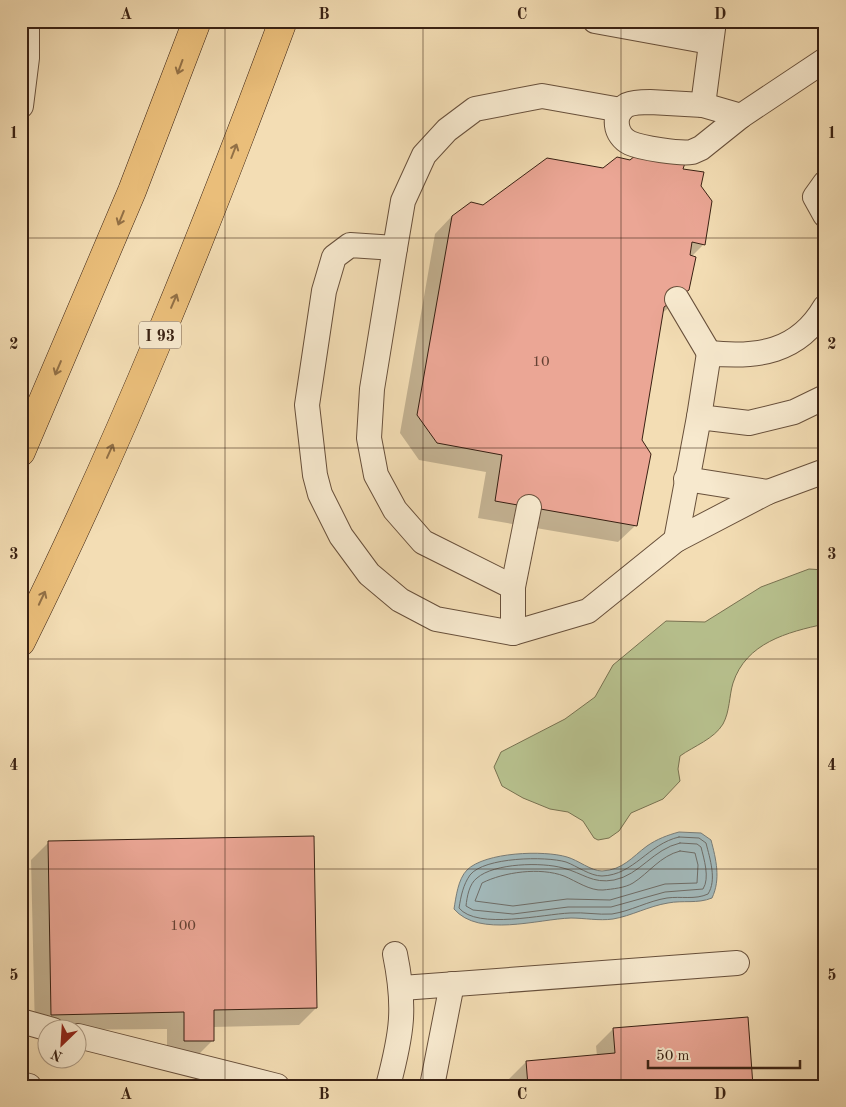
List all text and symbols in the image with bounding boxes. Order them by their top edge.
text: A [120,7,132,23]
text: B [318,7,330,23]
text: C [517,7,527,23]
text: D [714,7,726,23]
one-way arrow [175,59,184,74]
text: 1 [9,126,19,142]
text: 1 [827,126,837,142]
one-way arrow [231,143,240,158]
one-way arrow [116,210,125,226]
one-way arrow [171,294,180,309]
road number: I 93 [139,322,181,348]
text: 2 [9,337,19,353]
text: 2 [827,337,837,353]
house number: 10 [532,355,550,370]
one-way arrow [53,360,63,375]
one-way arrow [106,444,116,459]
text: 3 [9,547,19,563]
text: 3 [827,547,837,563]
one-way arrow [38,591,48,606]
text: 4 [9,758,19,774]
text: 4 [827,758,837,774]
house number: 100 [170,919,196,934]
text: 5 [9,968,19,984]
text: 5 [827,968,837,984]
north arrow [38,1020,88,1070]
scale bar [648,1037,801,1069]
text: N [49,1046,65,1063]
text: 50 m [656,1049,690,1064]
text: A [120,1087,132,1103]
text: B [318,1087,330,1103]
text: C [517,1087,527,1103]
text: D [714,1087,726,1103]

